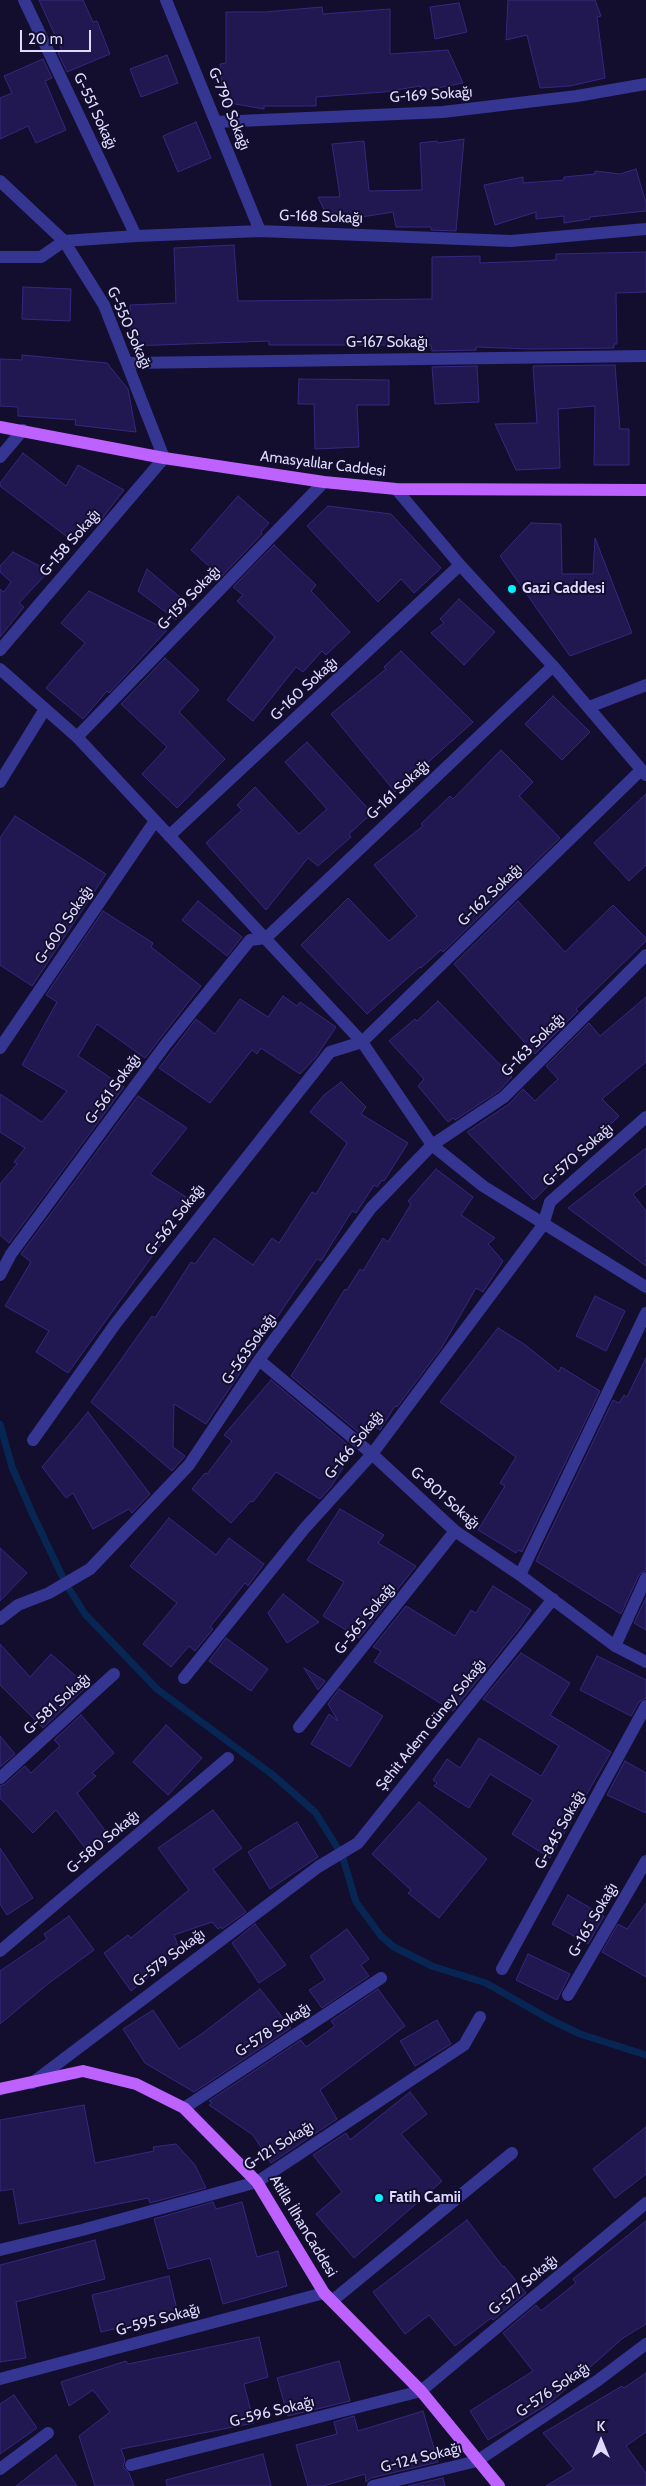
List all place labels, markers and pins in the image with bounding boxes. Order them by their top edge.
place label: Gazi Caddesi [522,580,605,598]
marker: Gazi Caddesi [506,583,518,595]
place label: Fatih Camii [389,2189,461,2207]
marker: Fatih Camii [373,2192,385,2204]

